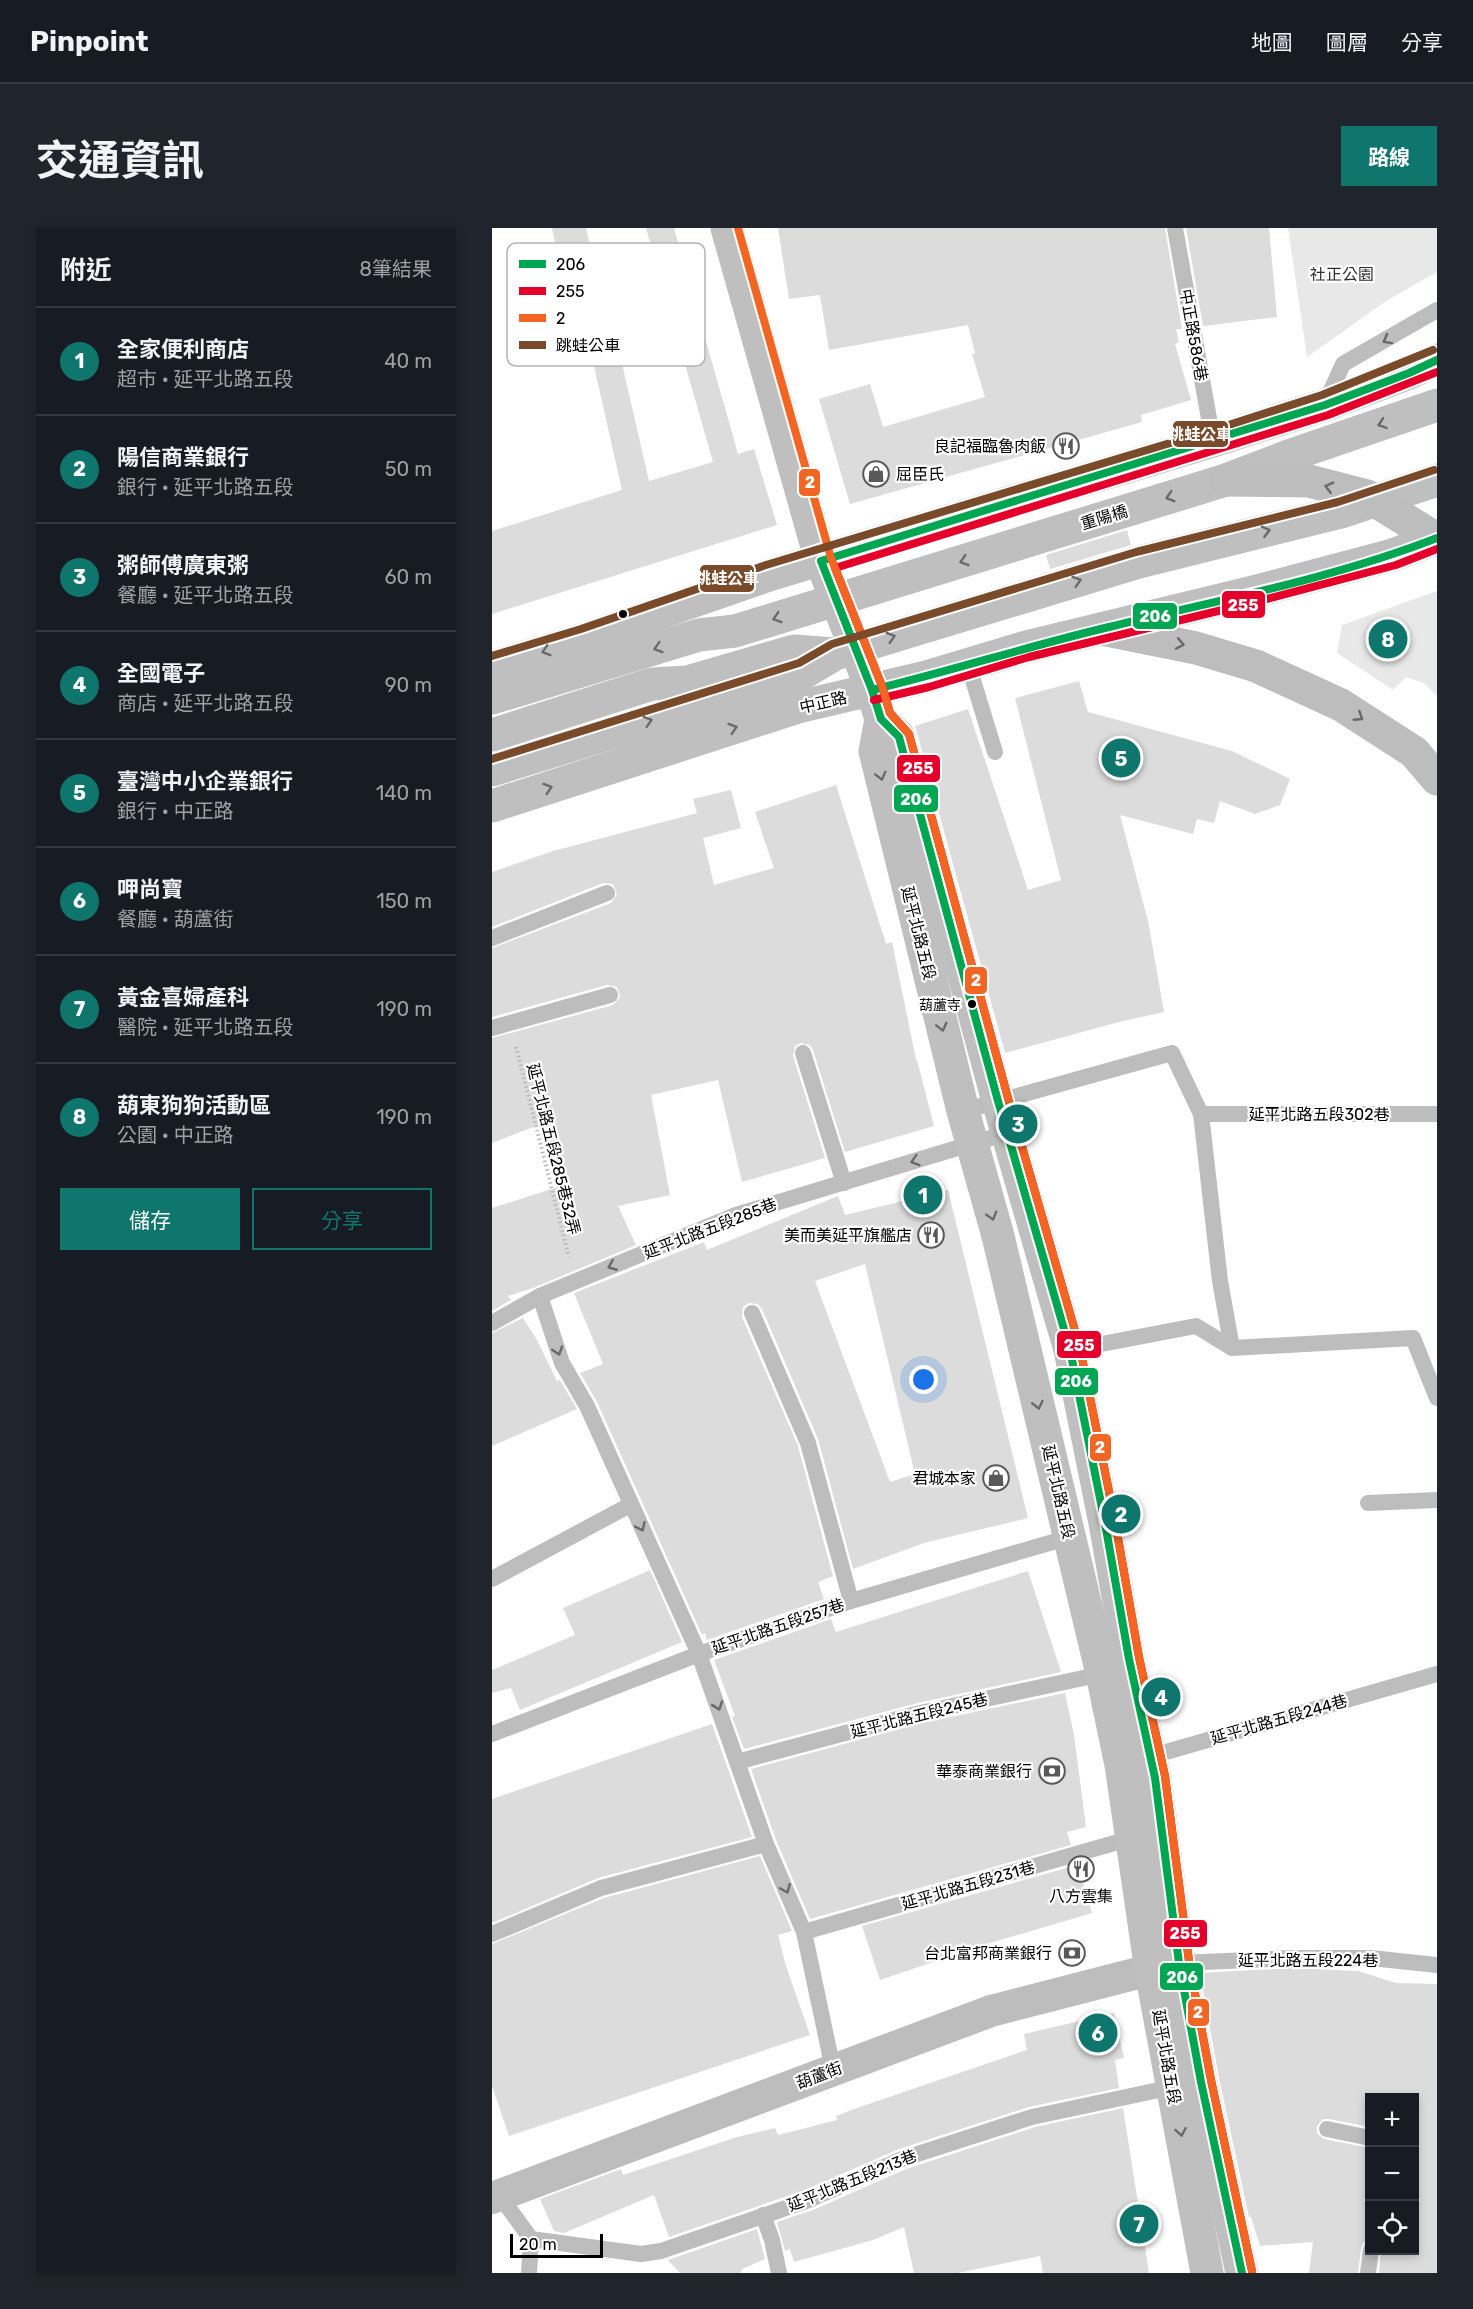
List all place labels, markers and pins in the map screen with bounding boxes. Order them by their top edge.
restaurant icon: 良記福臨魯肉飯 [1051,431,1081,461]
place label: 良記福臨魯肉飯 [934,437,1046,456]
shop icon: 屈臣氏 [861,459,891,489]
place label: 屈臣氏 [896,465,944,484]
unlabelled marker [617,608,629,620]
pin: 8 [1368,616,1408,662]
pin: 5 [1102,736,1140,780]
place label: 葫蘆寺 [919,997,961,1014]
marker: 葫蘆寺 [966,998,978,1010]
pin: 3 [998,1102,1038,1146]
pin: 1 [904,1172,942,1218]
restaurant icon: 美而美延平旗艦店 [916,1220,946,1250]
place label: 美而美延平旗艦店 [784,1226,912,1245]
shop icon: 君城本家 [981,1463,1011,1493]
place label: 君城本家 [912,1469,976,1488]
pin: 2 [1102,1492,1140,1536]
pin: 4 [1142,1674,1180,1720]
bank icon: 華泰商業銀行 [1037,1756,1067,1786]
place label: 華泰商業銀行 [936,1762,1032,1781]
restaurant icon: 八方雲集 [1066,1854,1096,1884]
place label: 八方雲集 [1049,1887,1113,1906]
bank icon: 台北富邦商業銀行 [1057,1938,1087,1968]
place label: 台北富邦商業銀行 [924,1944,1052,1963]
pin: 6 [1078,2010,1118,2056]
pin: 7 [1120,2202,1158,2246]

